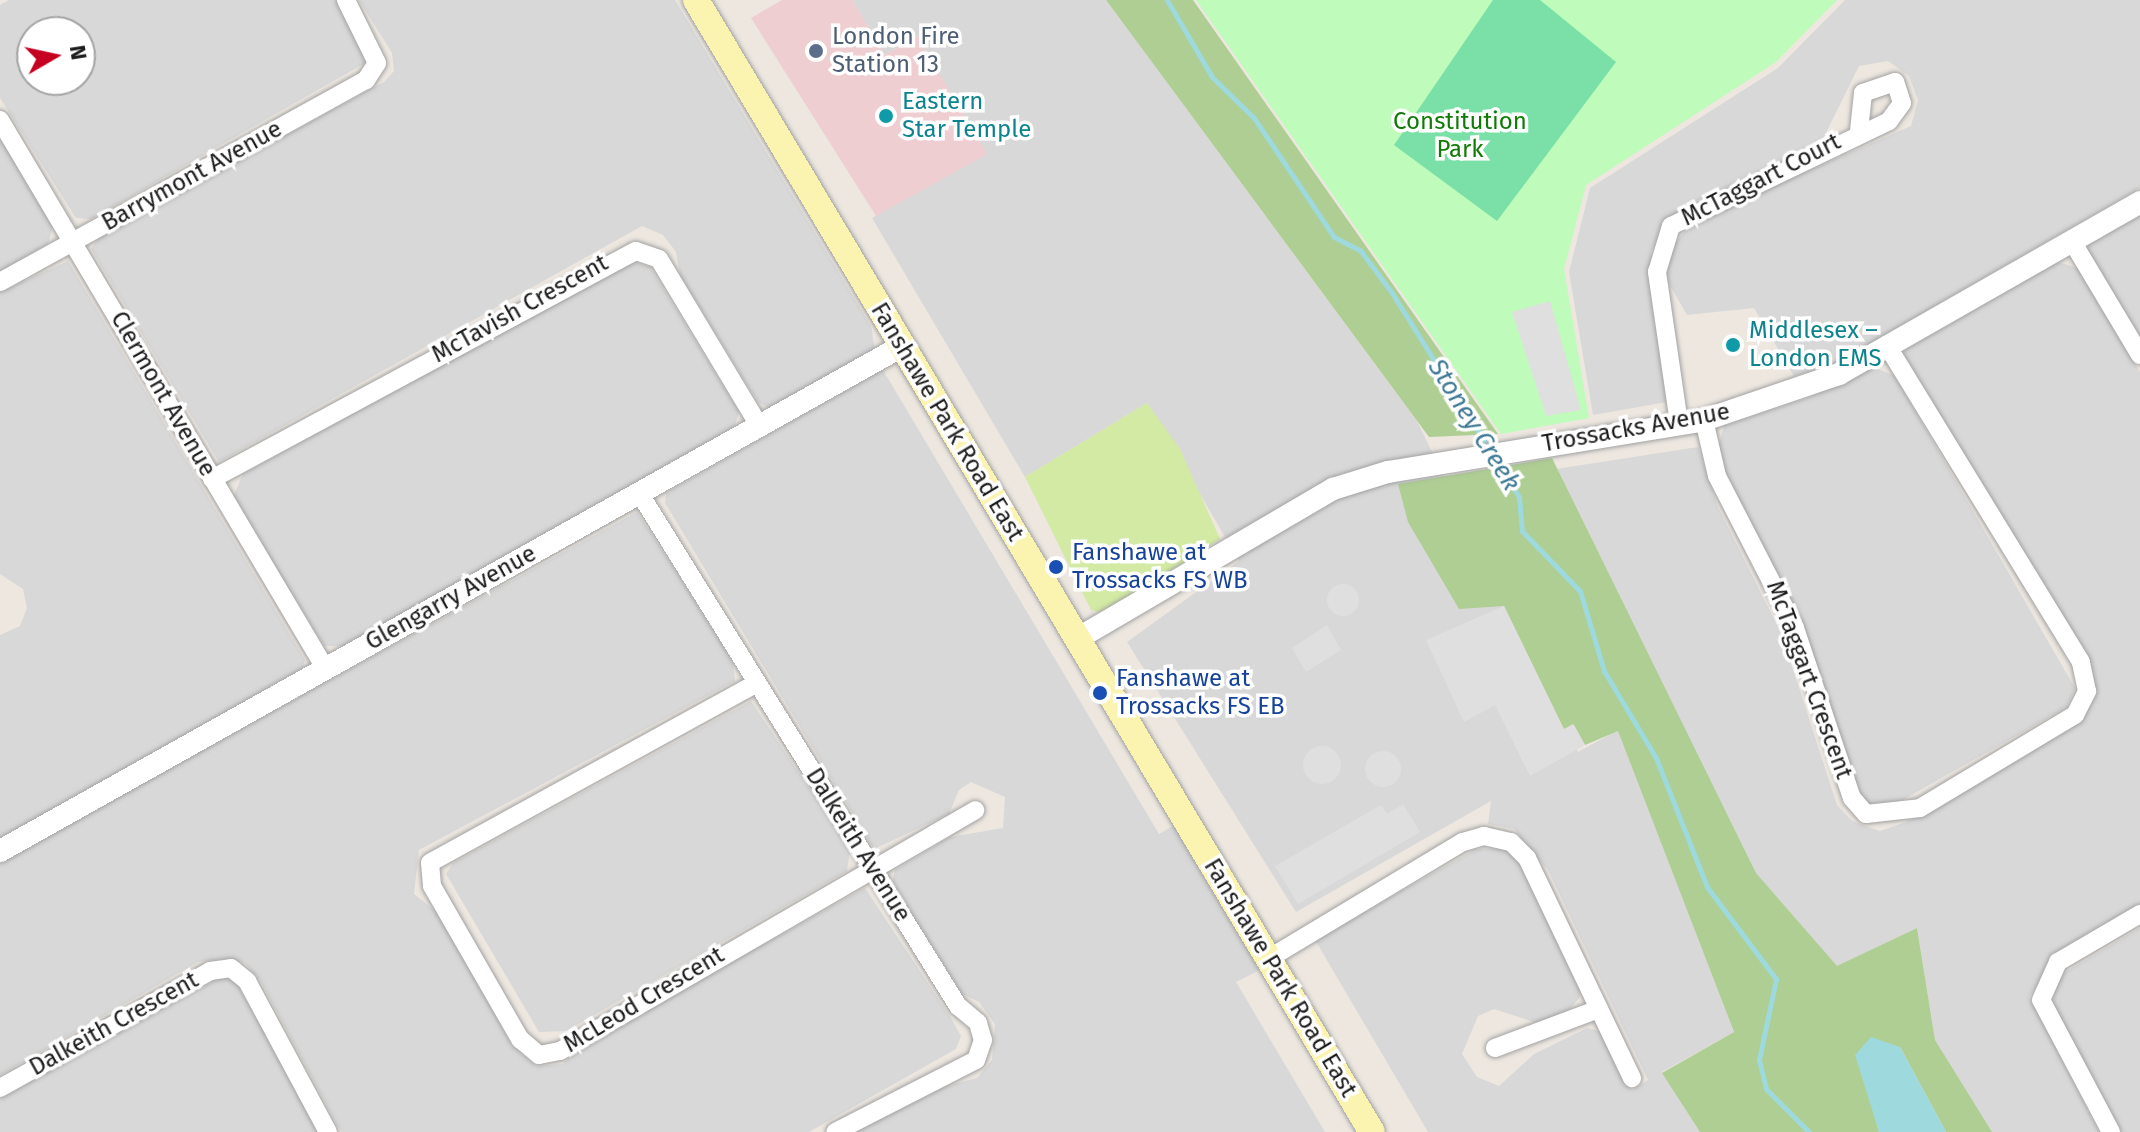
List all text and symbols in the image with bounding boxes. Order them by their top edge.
north arrow [16,16,96,96]
place label: London Fire Station 13 [832,23,960,79]
marker: London Fire Station 13 [807,42,825,60]
text: N [64,43,93,62]
place label: Eastern Star Temple [902,88,1031,144]
marker: Eastern Star Temple [877,107,895,125]
park label: Constitution Park [1393,108,1527,164]
street label: Barrymont Avenue [97,115,287,237]
street label: McTaggart Court [1677,127,1845,233]
street label: McTavish Crescent [427,249,613,369]
street label: Fanshawe Park Road East [864,298,1030,546]
street label: Clermont Avenue [104,306,222,482]
place label: Middlesex – London EMS [1749,317,1881,373]
marker: Middlesex – London EMS [1724,336,1742,354]
water label: Stoney Creek [1421,353,1527,497]
street label: Trossacks Avenue [1540,397,1732,459]
street label: Glengarry Avenue [361,539,541,657]
place label: Fanshawe at Trossacks FS WB [1072,539,1248,595]
marker: Fanshawe at Trossacks FS WB [1047,558,1065,576]
street label: McTaggart Crescent [1760,577,1858,783]
place label: Fanshawe at Trossacks FS EB [1116,665,1285,721]
marker: Fanshawe at Trossacks FS EB [1091,684,1109,702]
street label: Dalkeith Avenue [799,763,917,927]
street label: Fanshawe Park Road East [1197,854,1363,1102]
street label: McLeod Crescent [559,941,729,1059]
street label: Dalkeith Crescent [24,966,204,1082]

